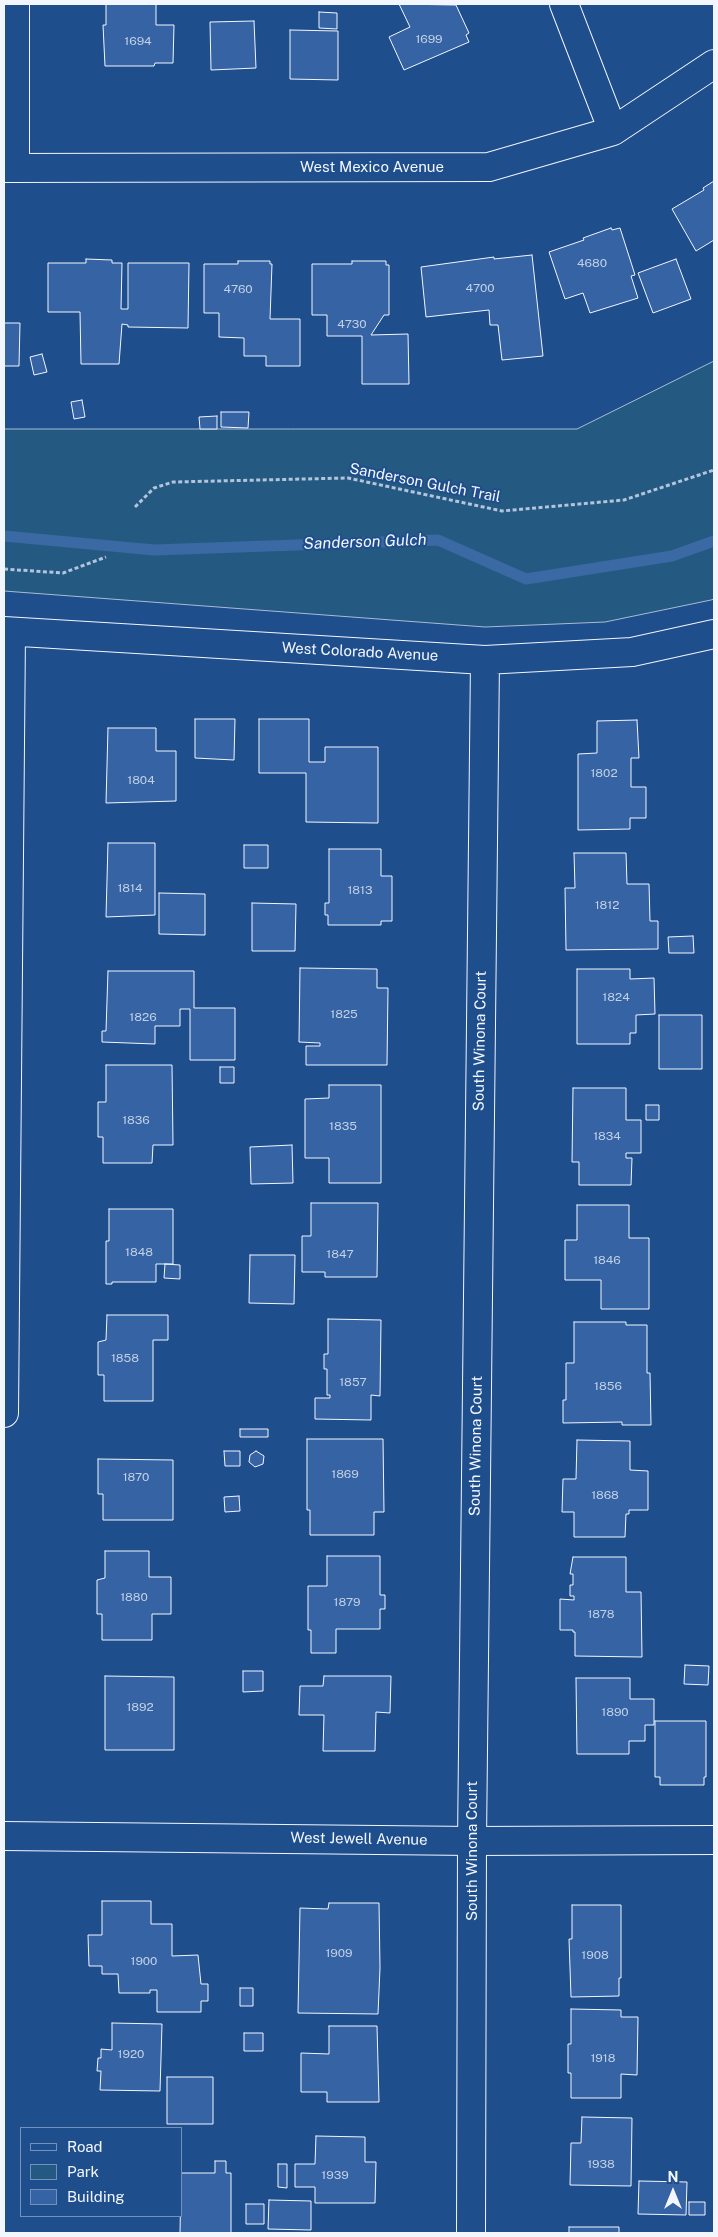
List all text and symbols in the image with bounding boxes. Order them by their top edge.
house number: 1699 [415,32,443,46]
house number: 1694 [124,34,152,48]
street label: West Mexico Avenue [300,158,444,176]
house number: 4680 [577,256,607,270]
house number: 4700 [465,281,495,295]
house number: 4760 [223,282,253,296]
house number: 4730 [337,317,367,331]
street label: Sanderson Gulch Trail [348,460,502,506]
water label: Sanderson Gulch [303,530,427,554]
street label: West Colorado Avenue [281,639,439,665]
house number: 1802 [590,766,618,780]
house number: 1804 [127,773,155,787]
house number: 1814 [117,881,143,895]
house number: 1813 [347,883,373,897]
house number: 1812 [595,898,619,912]
street label: South Winona Court [470,971,490,1111]
house number: 1824 [602,990,630,1004]
house number: 1825 [330,1007,358,1021]
house number: 1826 [129,1010,157,1024]
house number: 1836 [122,1113,150,1127]
house number: 1835 [329,1119,357,1133]
house number: 1834 [593,1129,621,1143]
house number: 1848 [125,1245,153,1259]
house number: 1847 [326,1247,354,1261]
house number: 1846 [593,1253,621,1267]
house number: 1858 [111,1351,139,1365]
house number: 1857 [339,1375,367,1389]
street label: South Winona Court [466,1376,486,1516]
house number: 1856 [594,1379,622,1393]
house number: 1869 [331,1467,359,1481]
house number: 1870 [123,1470,149,1484]
house number: 1868 [591,1488,619,1502]
house number: 1880 [120,1590,148,1604]
house number: 1879 [334,1595,360,1609]
house number: 1878 [587,1607,615,1621]
house number: 1892 [126,1700,154,1714]
house number: 1890 [601,1705,629,1719]
street label: South Winona Court [463,1781,481,1921]
street label: West Jewell Avenue [290,1829,428,1849]
house number: 1909 [325,1946,353,1960]
house number: 1908 [581,1948,609,1962]
house number: 1900 [131,1954,157,1968]
house number: 1920 [118,2047,144,2061]
house number: 1918 [590,2051,616,2065]
legend [20,2127,182,2217]
text: Road [67,2138,103,2155]
house number: 1938 [587,2157,615,2171]
text: Park [67,2163,99,2180]
north arrow [648,2167,698,2217]
house number: 1939 [321,2168,349,2182]
text: N [668,2169,678,2185]
text: Building [67,2188,125,2205]

